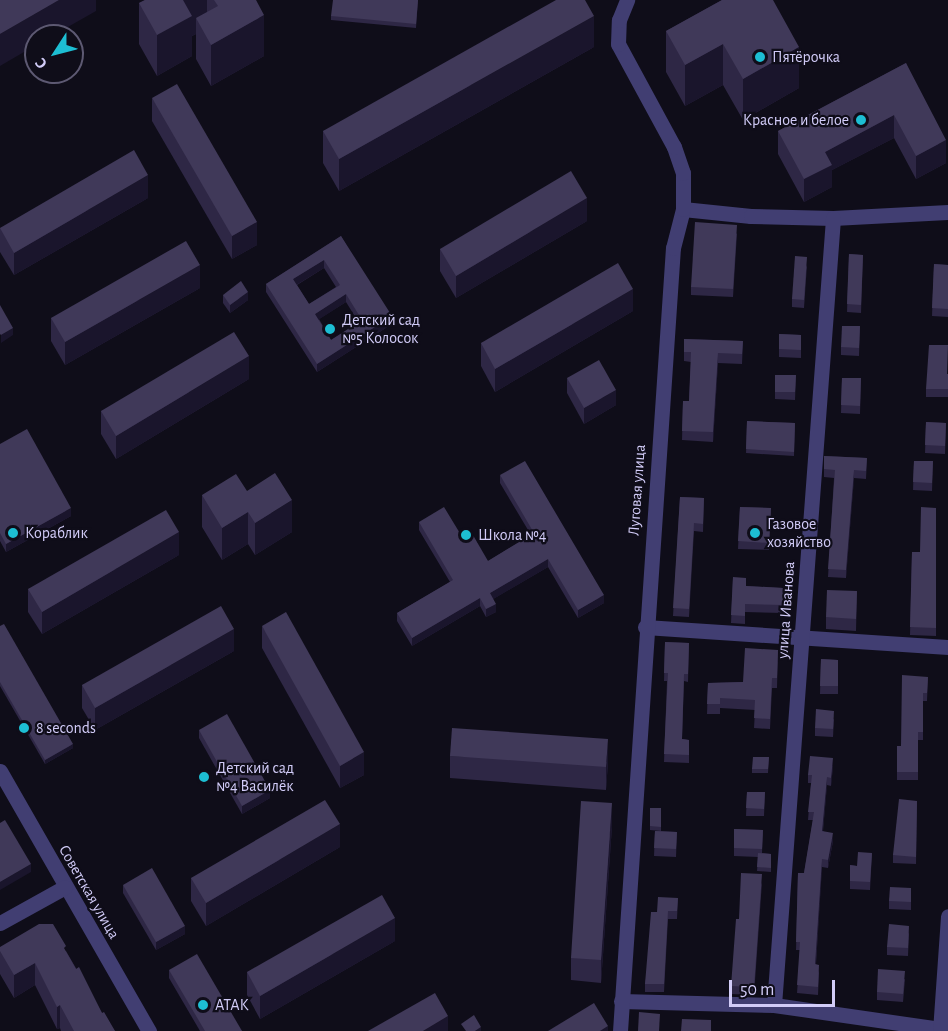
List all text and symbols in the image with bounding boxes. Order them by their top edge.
north arrow [24,24,84,84]
place label: Пятёрочка [772,47,840,67]
marker: Пятёрочка [753,50,767,64]
text: С [32,55,50,72]
place label: Красное и белое [743,110,849,130]
marker: Красное и белое [854,113,868,127]
place label: Детский сад №5 Колосок [342,310,420,348]
marker: Детский сад №5 Колосок [323,322,337,336]
street label: Луговая улица [624,444,650,536]
place label: Газовое хозяйство [767,514,831,552]
place label: Кораблик [25,523,88,543]
place label: Школа №4 [478,525,547,545]
marker: Кораблик [6,526,20,540]
marker: Газовое хозяйство [748,526,762,540]
marker: Школа №4 [459,528,473,542]
street label: улица Иванова [773,561,799,659]
place label: 8 seconds [36,718,96,738]
marker: 8 seconds [17,721,31,735]
place label: Детский сад №4 Василёк [216,758,294,796]
marker: Детский сад №4 Василёк [197,770,211,784]
street label: Советская улица [54,842,124,942]
scale bar [732,968,838,1006]
text: 50 m [740,981,774,999]
place label: АТАК [215,995,249,1015]
marker: АТАК [196,998,210,1012]

